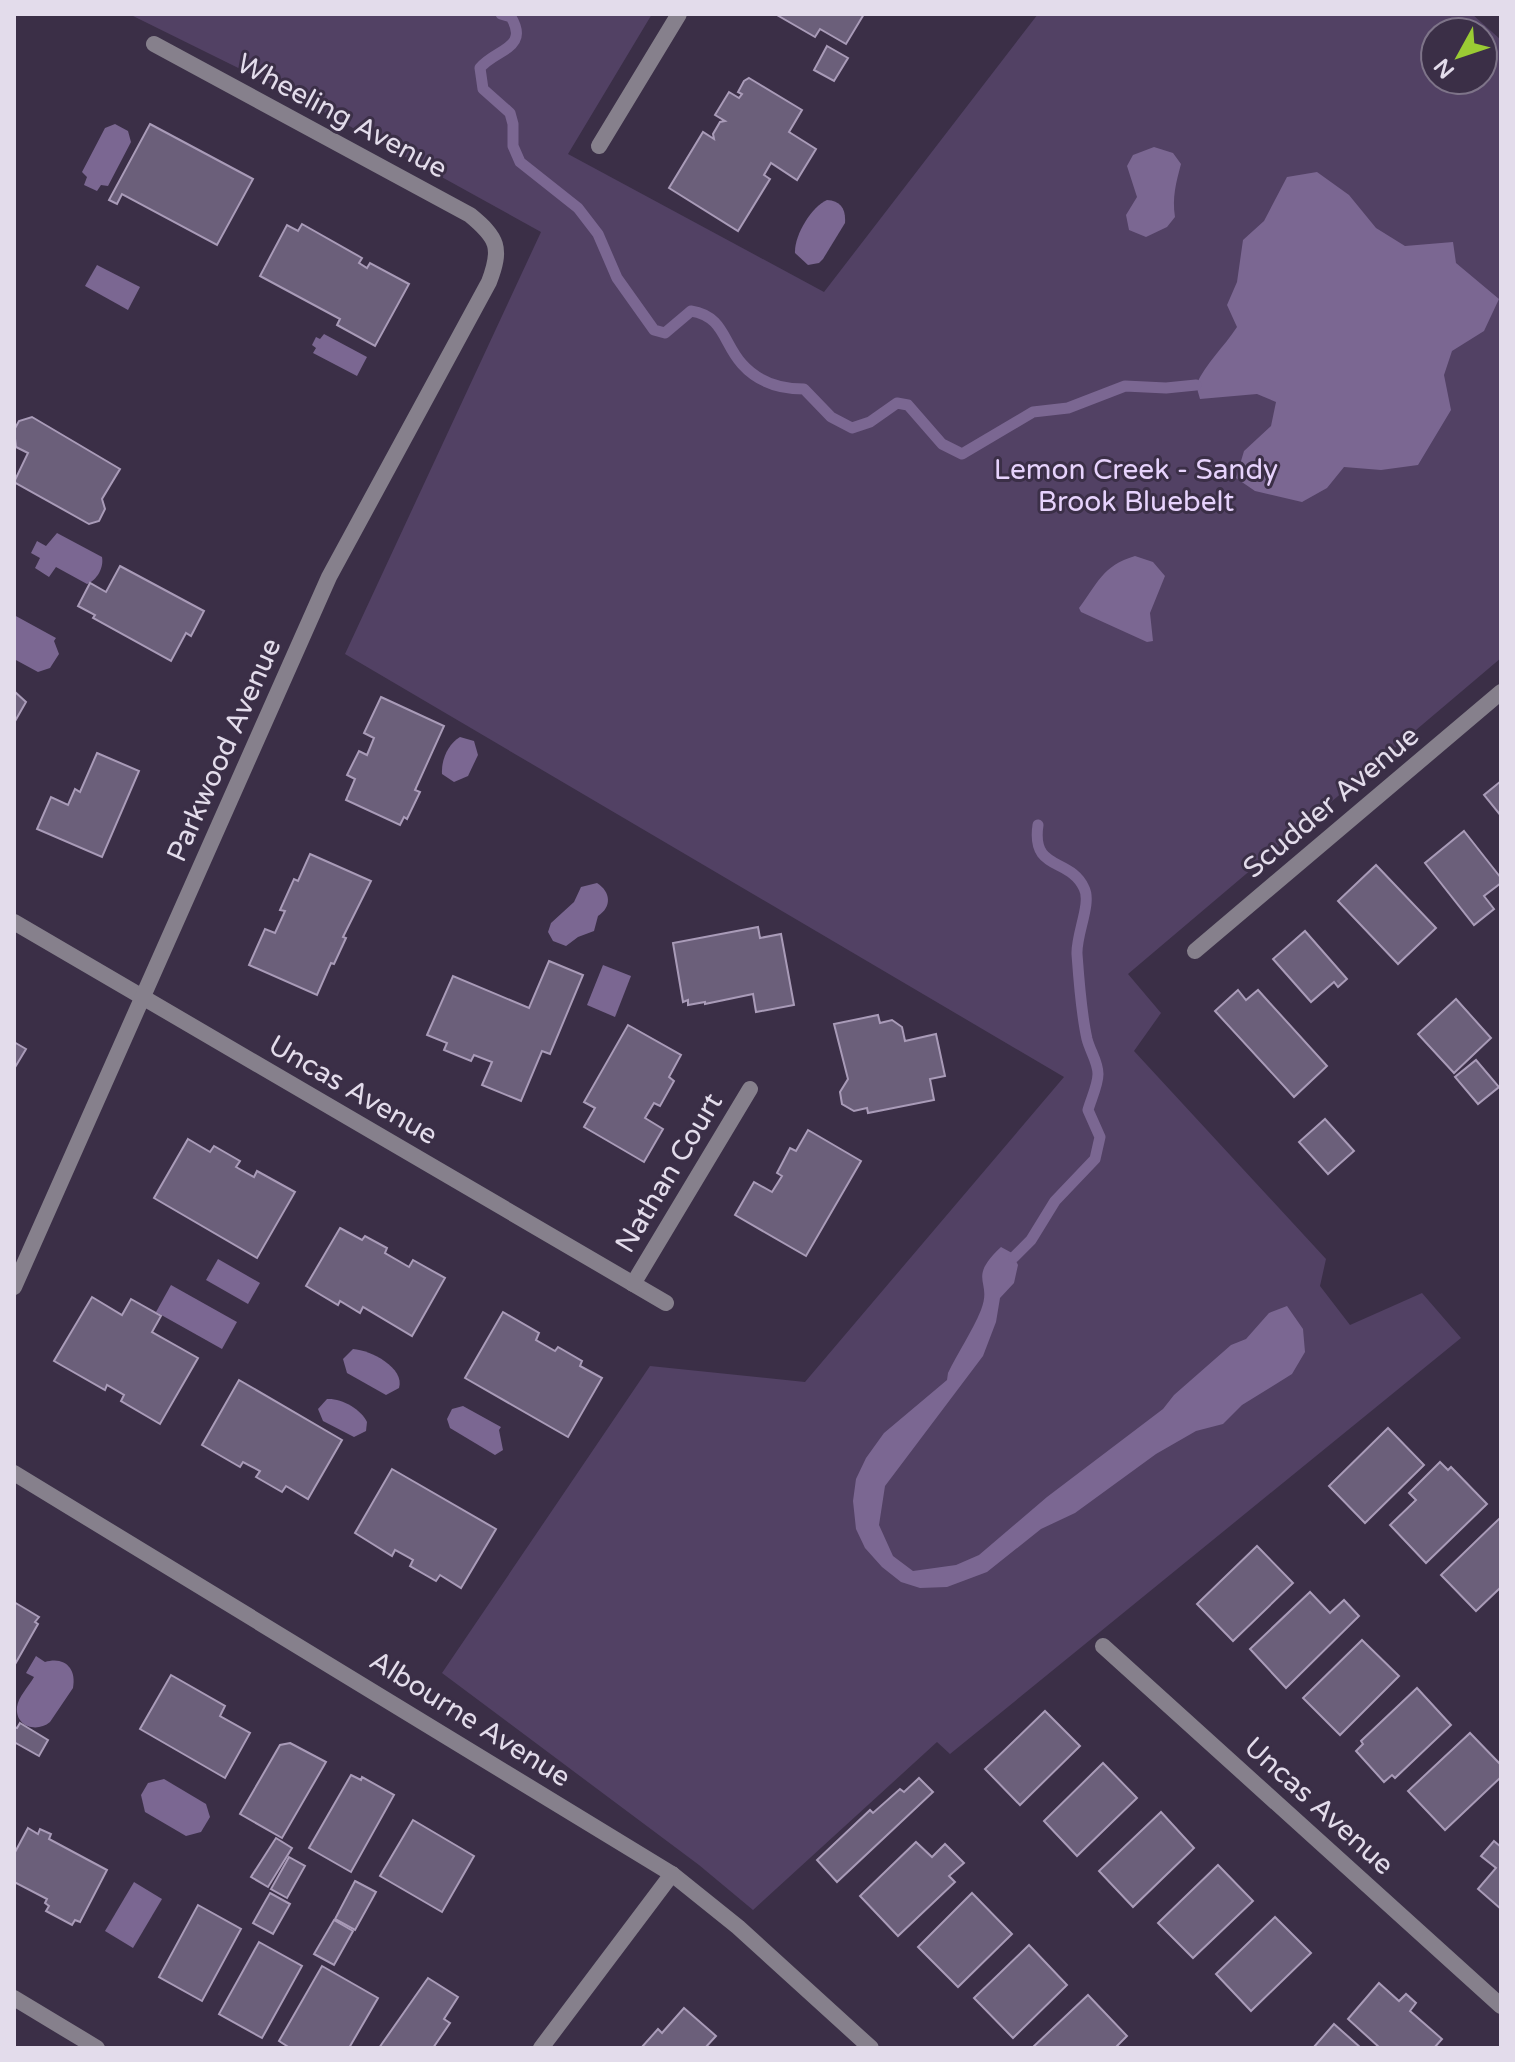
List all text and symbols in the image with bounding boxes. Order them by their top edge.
north arrow [1419,16,1499,96]
street label: Wheeling Avenue [231,46,453,186]
text: N [1429,53,1460,83]
park label: Lemon Creek - Sandy Brook Bluebelt [994,453,1278,519]
street label: Parkwood Avenue [159,633,289,867]
street label: Scudder Avenue [1236,719,1426,885]
street label: Uncas Avenue [262,1028,444,1152]
street label: Nathan Court [608,1087,730,1259]
street label: Albourne Avenue [363,1643,577,1795]
street label: Uncas Avenue [1237,1730,1401,1882]

